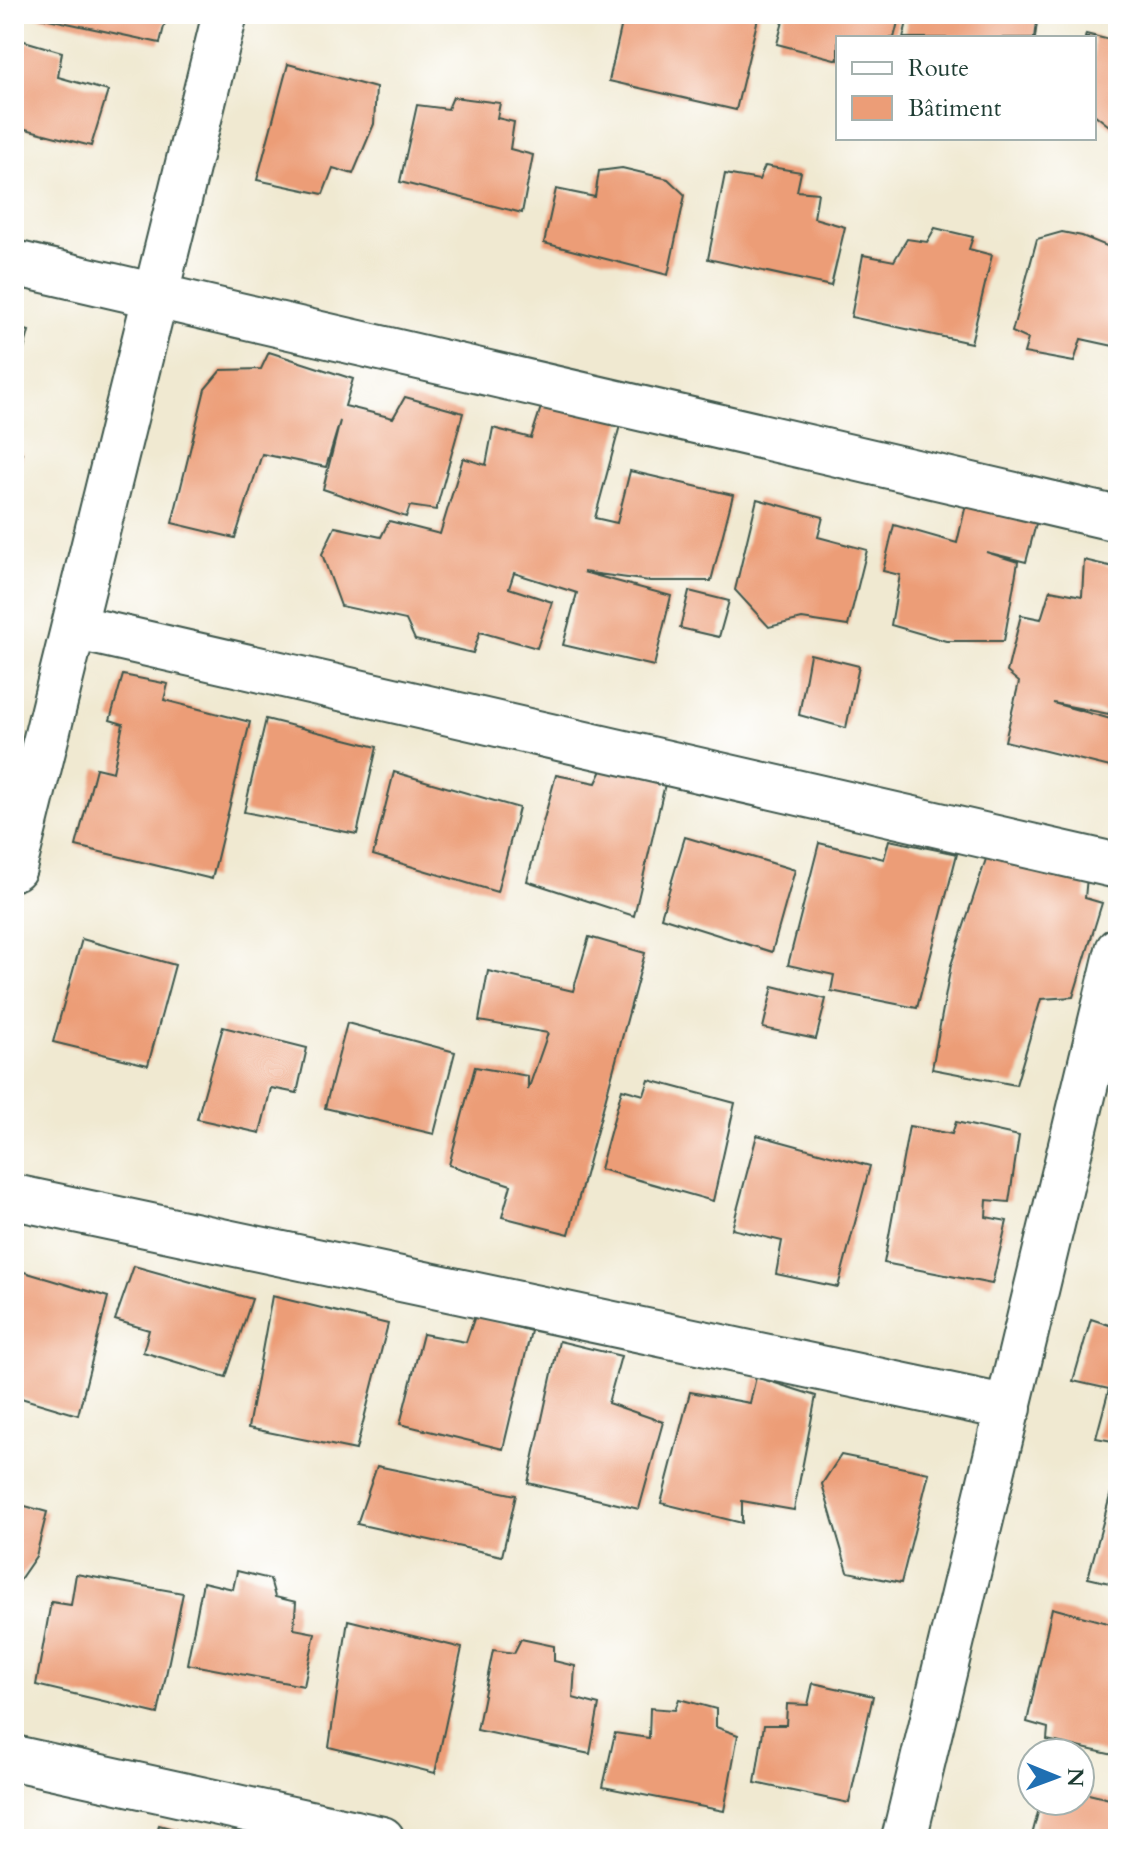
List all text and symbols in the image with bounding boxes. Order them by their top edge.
legend [836,36,1096,140]
text: Route [908,52,969,85]
text: Bâtiment [908,92,1002,125]
north arrow [1016,1737,1096,1817]
text: N [1060,1768,1090,1787]

